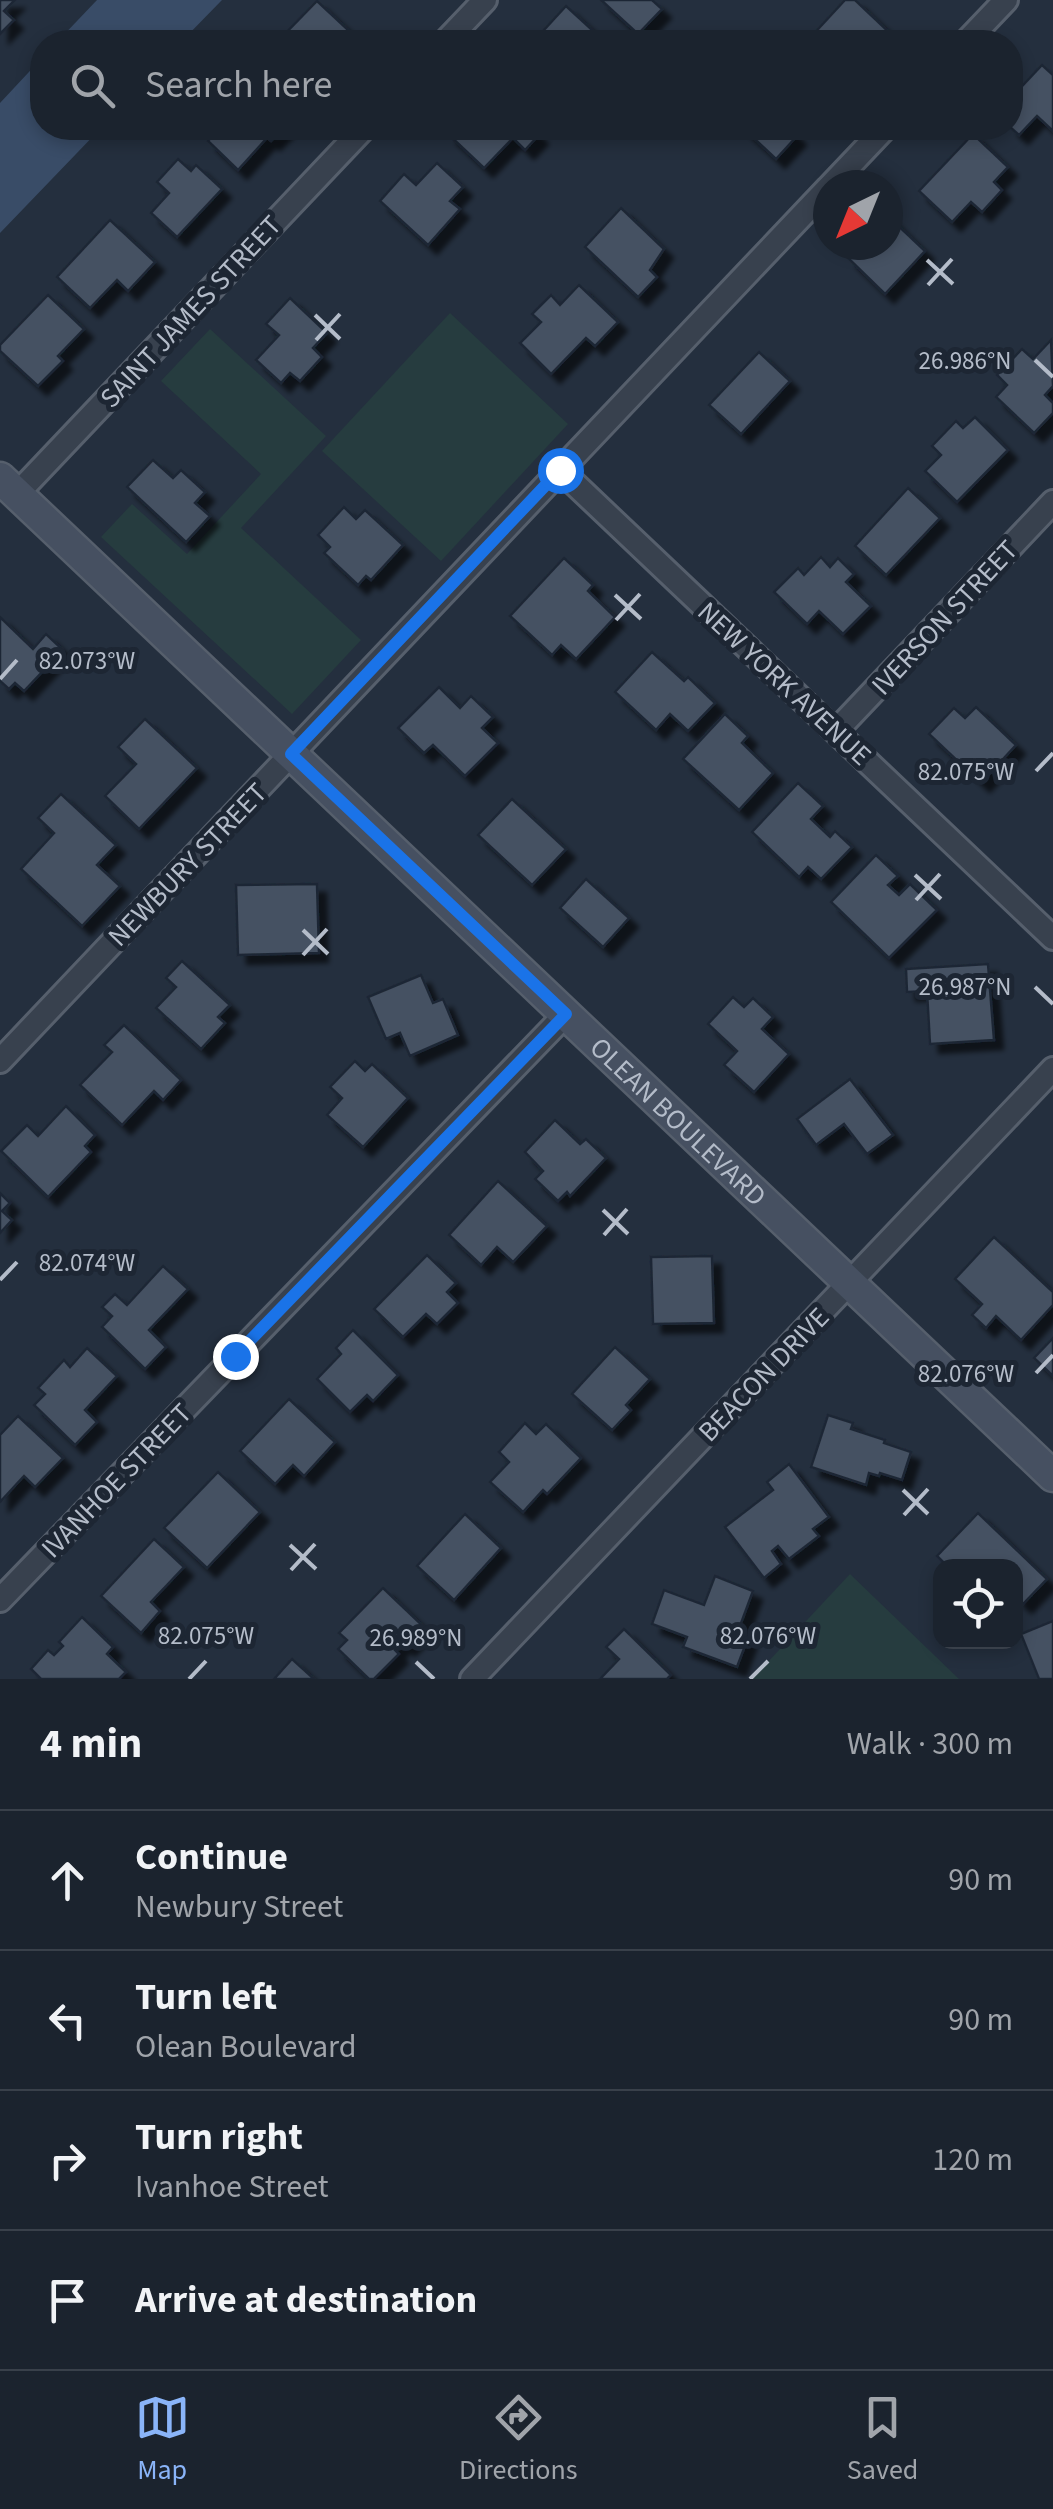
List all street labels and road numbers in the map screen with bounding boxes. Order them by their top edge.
street label: SAINT JAMES STREET [91,206,291,417]
street label: IVERSON STREET [862,531,1027,704]
street label: NEW YORK AVENUE [689,592,880,775]
street label: NEWBURY STREET [99,774,276,956]
street label: OLEAN BOULEVARD [581,1028,775,1215]
street label: BEACON DRIVE [689,1298,838,1451]
street label: IVANHOE STREET [32,1394,201,1567]

